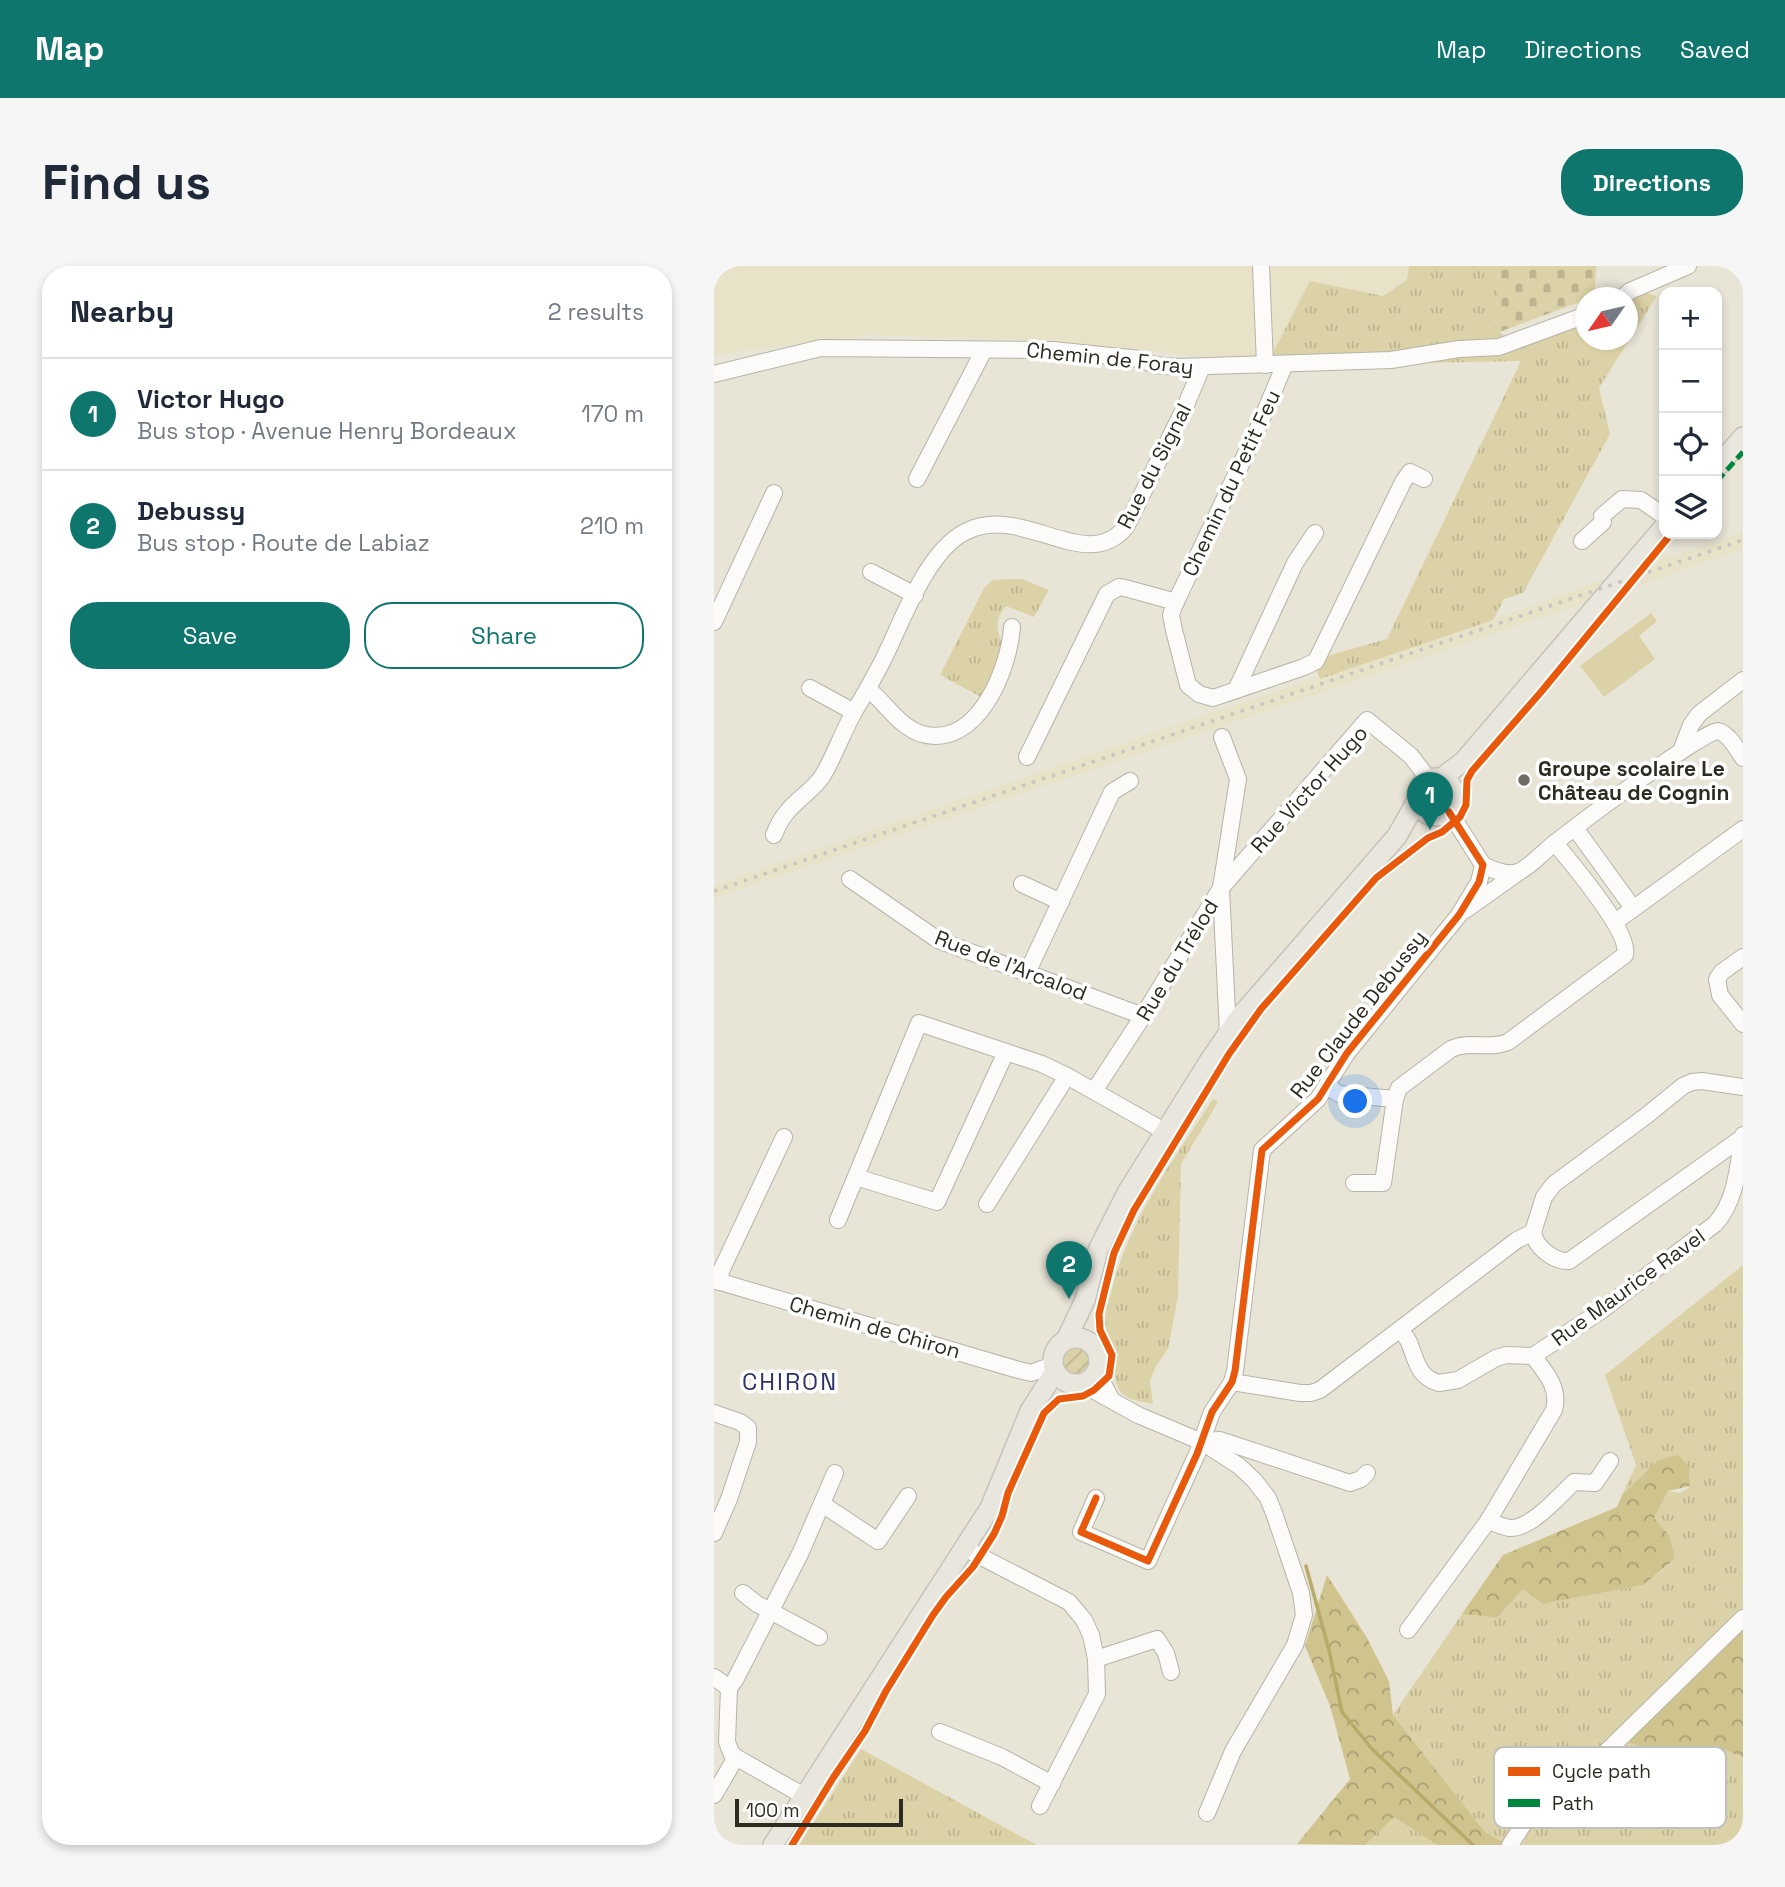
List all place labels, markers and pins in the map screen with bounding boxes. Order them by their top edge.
place label: Groupe scolaire Le Château de Cognin [1538,755,1729,806]
pin: 1 [1407,772,1453,830]
marker: Groupe scolaire Le Château de Cognin [1516,772,1532,788]
pin: 2 [1046,1241,1092,1299]

